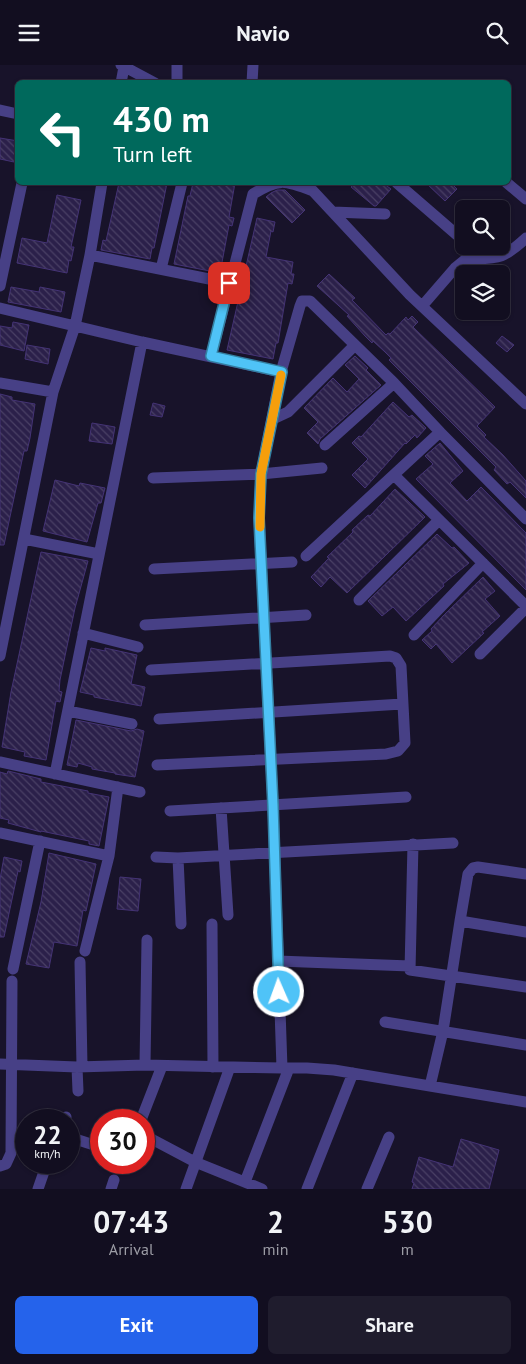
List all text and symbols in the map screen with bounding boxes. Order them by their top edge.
icon: menu [15,19,43,47]
text: Navio [236,19,290,47]
icon: search [483,19,511,47]
text: 430 m [113,96,210,142]
icon: left [30,100,95,165]
text: Turn left [113,140,192,168]
map controls [455,200,510,320]
button: search [455,200,510,255]
pin [208,262,250,304]
button: layers [455,265,510,320]
icon: arrive [215,269,243,297]
position arrow [252,965,304,1017]
speed limit sign: 30 [90,1109,155,1174]
text: 22 [33,1119,62,1151]
text: km/h [34,1146,61,1161]
text: 07:43 [93,1202,169,1241]
text: 2 [267,1202,284,1241]
text: 530 [382,1202,433,1241]
text: Arrival [109,1239,154,1259]
text: min [263,1239,289,1259]
text: m [401,1239,414,1259]
button: Exit [15,1296,258,1354]
button: Share [268,1296,511,1354]

